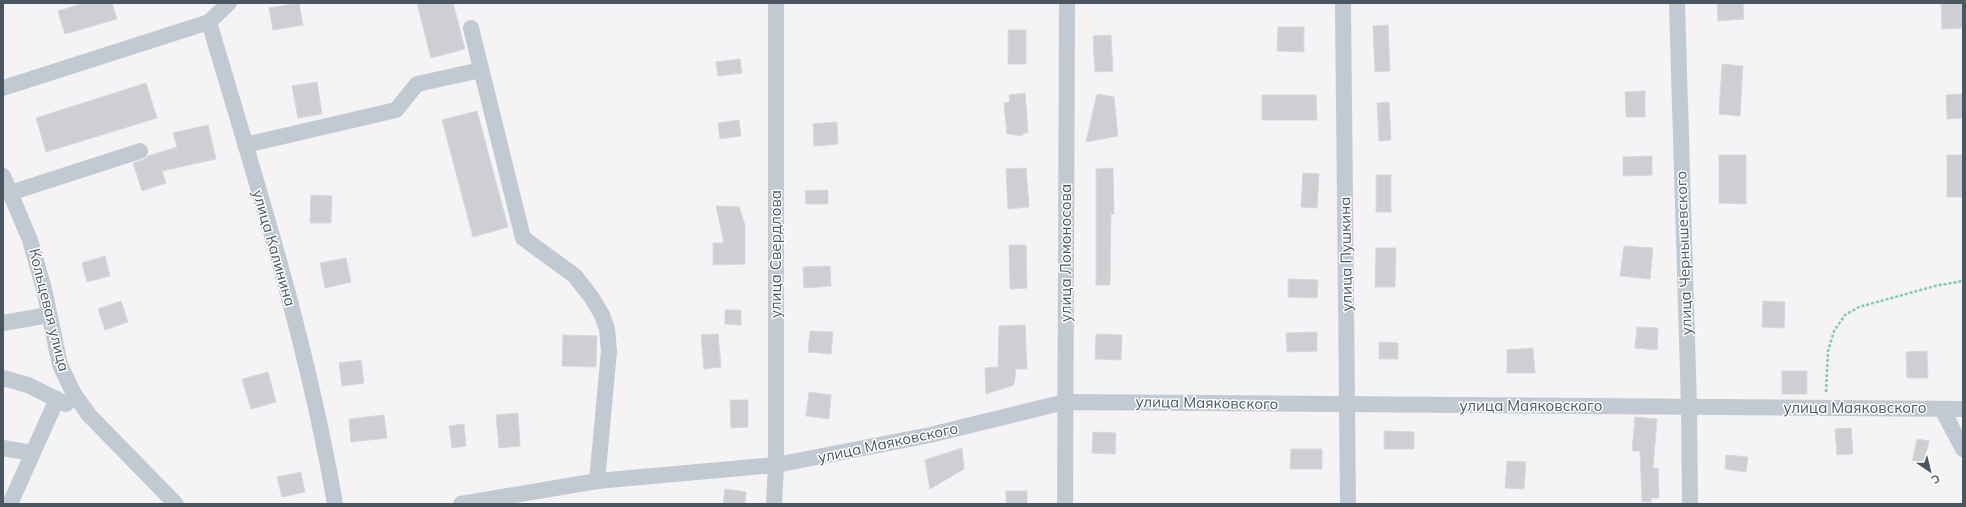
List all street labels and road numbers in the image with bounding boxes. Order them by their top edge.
street label: улица Чернышевского [1671,171,1696,335]
street label: улица Ломоносова [1056,184,1075,322]
street label: улица Калинина [249,187,300,308]
street label: улица Свердлова [766,190,785,318]
street label: улица Пушкина [1335,197,1356,311]
street label: Кольцевая улица [25,246,74,373]
street label: улица Маяковского [1135,392,1279,413]
street label: улица Маяковского [1460,396,1602,415]
street label: улица Маяковского [1784,398,1926,417]
street label: улица Маяковского [816,418,960,467]

